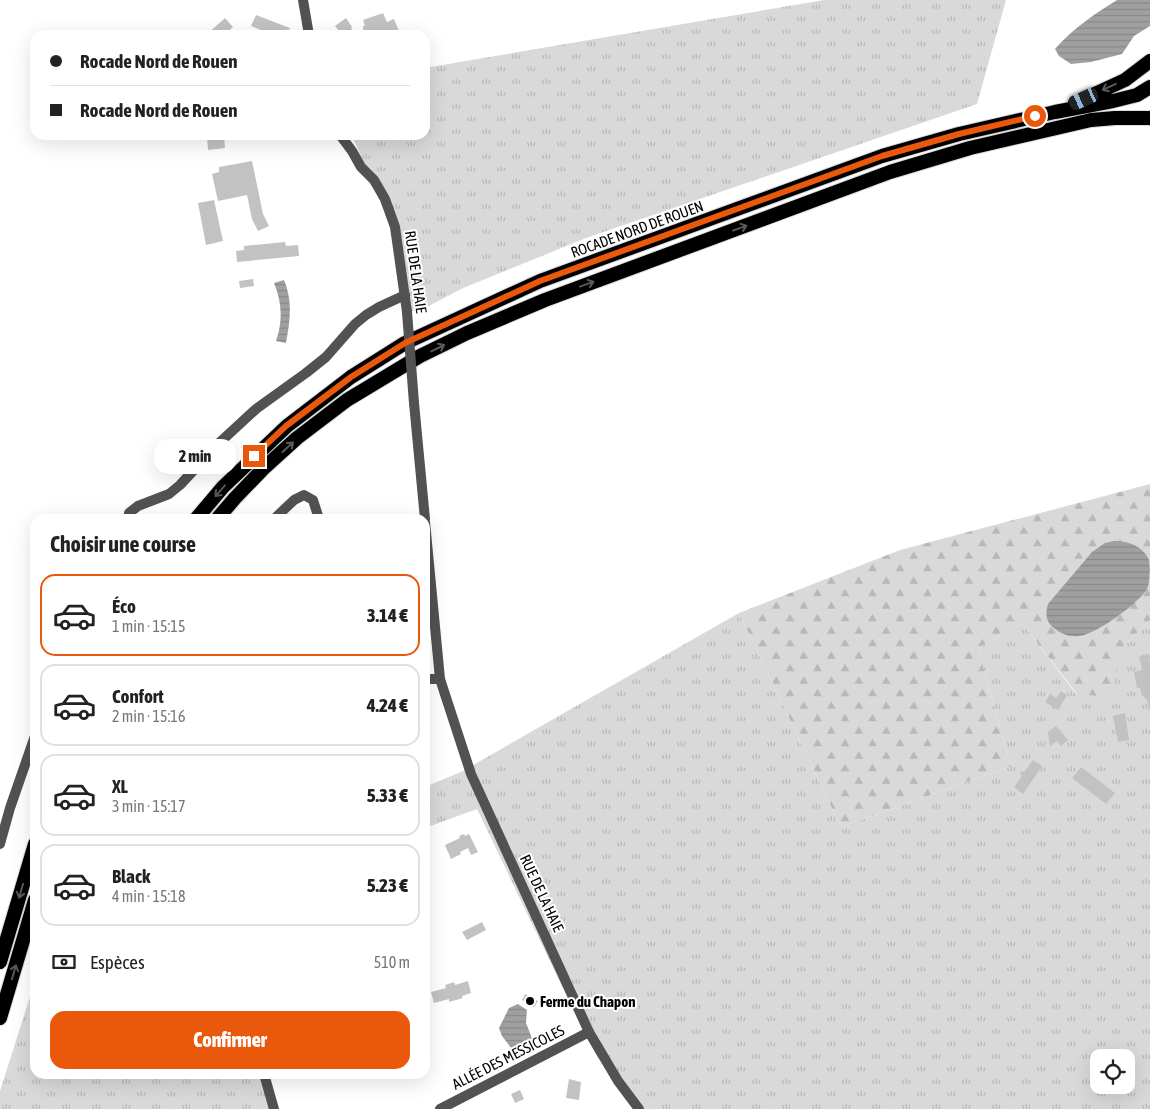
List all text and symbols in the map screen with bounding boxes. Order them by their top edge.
text: Rocade Nord de Rouen [80,50,238,72]
one-way arrow [1102,83,1117,93]
car [1067,86,1100,112]
text: Rocade Nord de Rouen [80,99,238,121]
route start [1024,105,1046,127]
street label: ROCADE NORD DE ROUEN [568,197,706,261]
one-way arrow [732,223,747,232]
street label: RUE DE LA HAIE [402,230,430,315]
one-way arrow [579,279,595,288]
one-way arrow [430,342,445,352]
callout: 2 min [154,438,236,474]
one-way arrow [282,441,295,453]
route end [243,445,265,467]
text: 2 min [179,447,211,465]
one-way arrow [214,485,225,498]
text: Choisir une course [50,531,196,557]
icon: car [52,593,97,638]
text: Éco [112,595,136,617]
text: 3.14 € [367,604,408,626]
text: 1 min · 15:15 [112,617,185,635]
icon: car [52,683,97,728]
text: Confort [112,685,164,707]
text: 4.24 € [367,694,408,716]
text: 2 min · 15:16 [112,707,185,725]
icon: car [52,773,97,818]
text: XL [112,775,128,797]
text: 5.33 € [367,784,408,806]
text: 3 min · 15:17 [112,797,185,815]
street label: RUE DE LA HAIE [517,852,568,935]
icon: car [52,863,97,908]
text: Black [112,865,150,887]
text: 5.23 € [367,874,408,896]
one-way arrow [16,882,26,898]
text: 4 min · 15:18 [112,887,185,905]
icon: cash [50,948,78,976]
text: Espèces [90,951,145,973]
text: 510 m [374,953,410,971]
one-way arrow [9,964,19,980]
place label: Ferme du Chapon [540,993,636,1010]
marker: Ferme du Chapon [524,995,536,1007]
button: Confirmer [50,1011,410,1069]
street label: ALLÉE DES MESSICOLES [449,1021,567,1093]
map controls [1090,1049,1135,1094]
button: locate [1090,1049,1135,1094]

